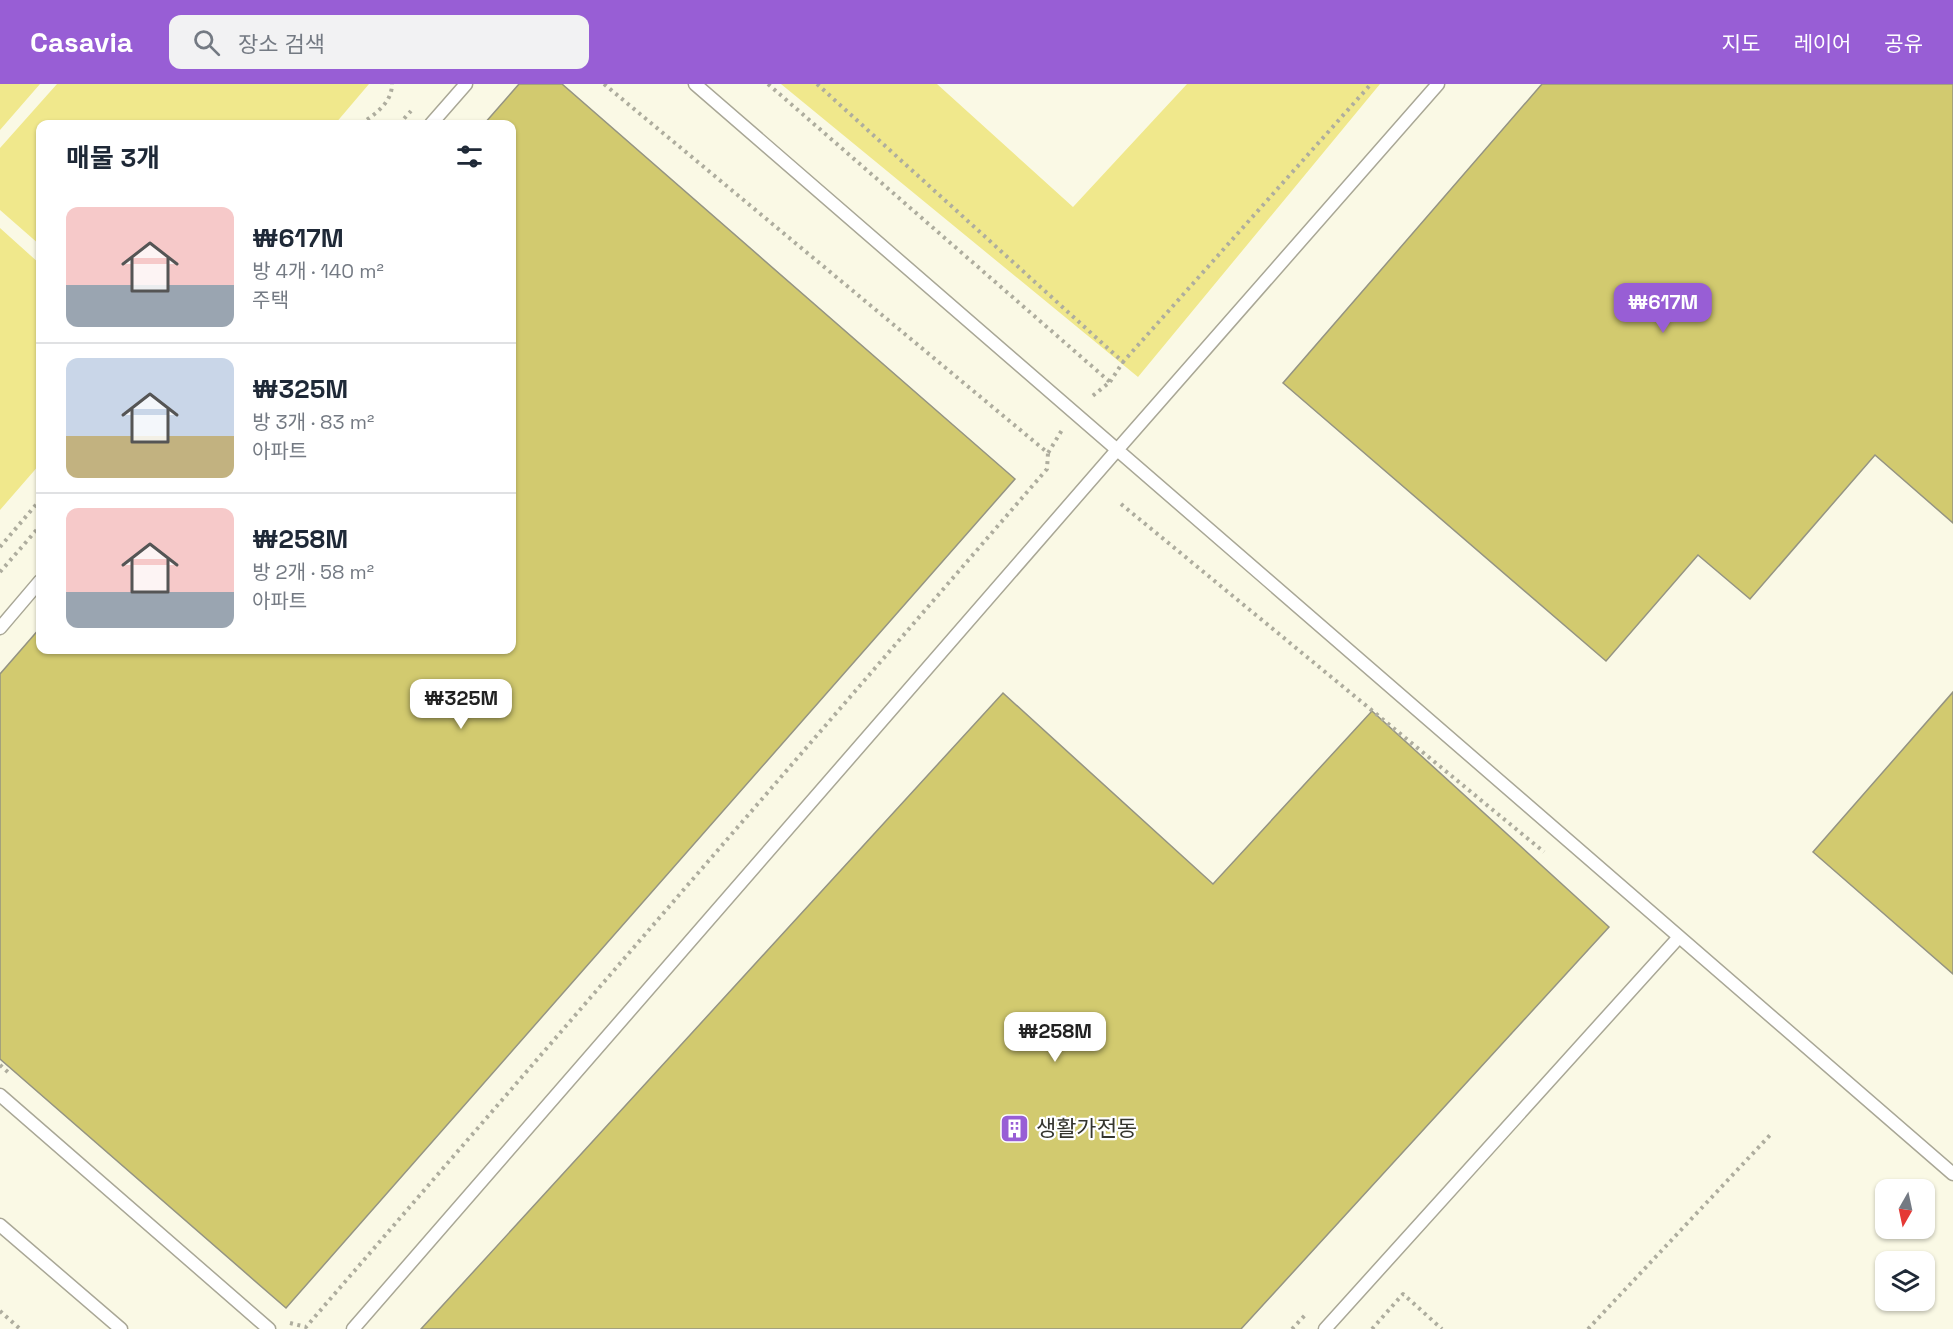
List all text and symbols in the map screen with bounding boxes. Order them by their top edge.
search box [169,15,589,69]
text: Casavia [30,24,133,60]
icon: search [190,26,223,59]
text: 장소 검색 [238,30,325,58]
text: 지도 [1722,30,1760,57]
text: 레이어 [1793,30,1851,57]
text: 공유 [1884,30,1923,57]
icon: filters [453,140,486,173]
text: 매물 3개 [66,141,160,175]
text: ₩617M [252,221,344,255]
icon: home [114,231,186,303]
text: 방 4개 · 140 m² [252,258,384,284]
pin: ₩617M [1621,283,1705,334]
text: 주택 [252,287,289,313]
text: ₩617M [1628,289,1698,315]
text: ₩325M [252,372,348,406]
icon: home [114,382,186,454]
text: 방 3개 · 83 m² [252,409,374,435]
text: 아파트 [252,438,307,464]
text: ₩258M [252,522,348,556]
icon: home [114,532,186,604]
text: 방 2개 · 58 m² [252,559,374,585]
text: 아파트 [252,588,307,614]
pin: ₩325M [419,679,503,730]
text: ₩325M [424,685,498,711]
pin: ₩258M [1013,1012,1097,1063]
text: ₩258M [1018,1018,1092,1044]
building icon: 생활가전동 [999,1112,1031,1144]
place label: 생활가전동 [1036,1114,1137,1142]
north arrow [1875,1179,1935,1239]
map controls [1875,1179,1935,1311]
button: layers [1875,1251,1935,1311]

